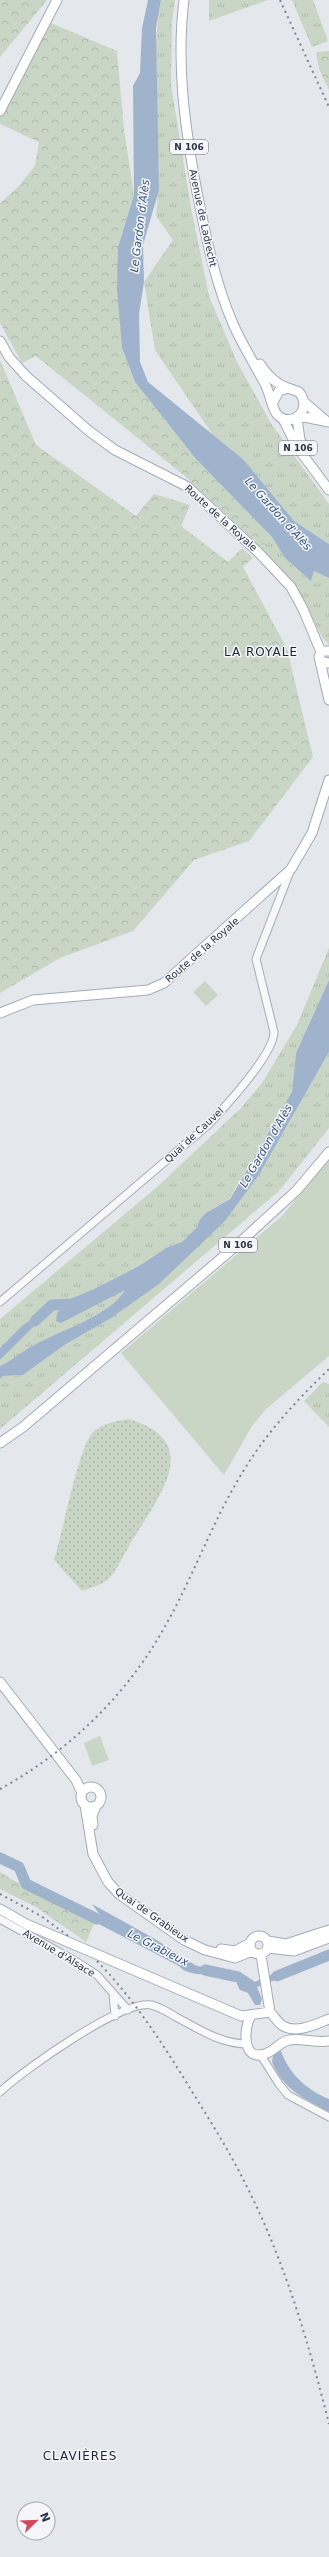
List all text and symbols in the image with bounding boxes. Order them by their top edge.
road number: N 106 [170,140,208,154]
street label: Avenue de Ladrecht [187,168,219,268]
water label: Le Gardon d'Alès [128,179,152,273]
road number: N 106 [279,441,317,455]
water label: Le Gardon d'Alès [242,475,314,553]
street label: Route de la Royale [183,483,259,553]
district label: LA ROYALE [224,645,298,659]
street label: Route de la Royale [163,915,241,985]
water label: Le Gardon d'Alès [237,1102,295,1190]
street label: Quai de Cauvel [162,1105,226,1165]
road number: N 106 [219,1238,257,1252]
street label: Quai de Grabieux [113,1885,191,1945]
street label: Avenue d'Alsace [21,1927,97,1979]
water label: Le Grabieux [125,1927,191,1969]
district label: CLAVIÈRES [43,2448,117,2463]
north arrow [16,2501,56,2541]
text: N [37,2511,53,2524]

